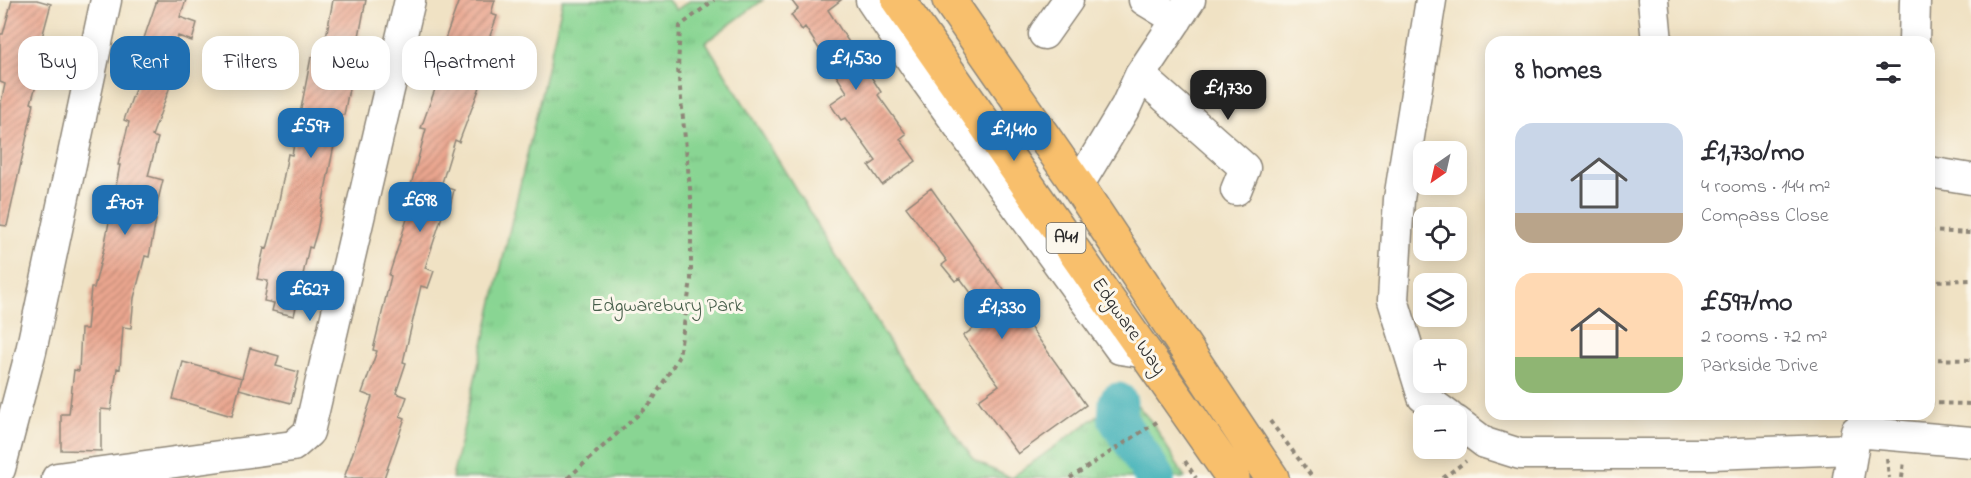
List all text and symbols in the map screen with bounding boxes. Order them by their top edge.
chip: Buy [18,36,98,90]
chip: Rent [110,36,190,90]
chip: Filters [202,36,299,90]
chip: New [311,36,390,90]
chip: Apartment [402,36,537,90]
pin: £1,530 [807,40,905,91]
text: £1,530 [831,45,881,74]
text: 8 homes [1515,53,1602,91]
icon: filters [1872,56,1905,89]
pin: £1,730 [1179,70,1277,121]
text: £1,730 [1204,75,1252,104]
pin: £597 [275,108,347,159]
pin: £1,410 [965,111,1063,162]
text: £597 [292,113,330,142]
text: £1,410 [991,116,1037,145]
text: £1,730/mo [1701,135,1805,173]
north arrow [1413,141,1467,195]
map controls [1413,141,1467,459]
icon: home [1563,147,1635,219]
text: 4 rooms · 144 m² [1701,173,1831,202]
pin: £698 [384,182,456,233]
pin: £707 [89,185,161,236]
text: £698 [403,187,437,216]
text: £707 [106,190,144,219]
text: Compass Close [1701,202,1829,231]
button: locate [1413,207,1467,261]
road number: A41 [1046,223,1086,253]
pin: £627 [274,271,346,322]
street label: Edgware Way [1083,272,1173,383]
button: layers [1413,273,1467,327]
text: £627 [290,276,330,305]
text: £597/mo [1701,285,1793,323]
pin: £1,330 [953,289,1051,340]
park label: Edgwarebury Park [591,292,743,322]
text: £1,330 [978,294,1026,323]
icon: home [1563,297,1635,369]
text: 2 rooms · 72 m² [1701,323,1828,352]
button: + [1413,339,1467,393]
text: Parkside Drive [1701,352,1818,381]
button: − [1413,405,1467,459]

